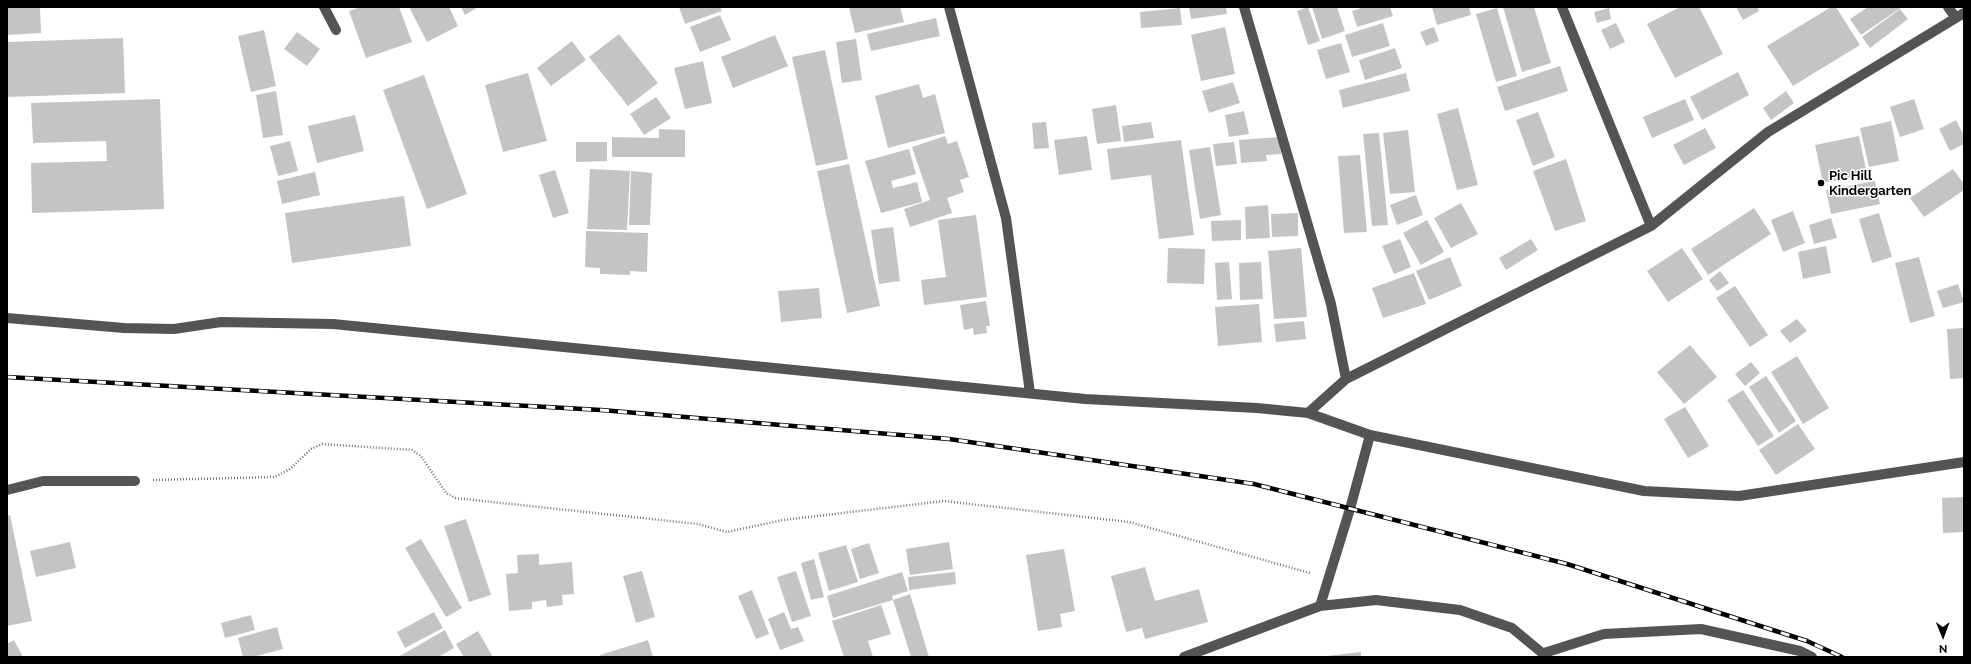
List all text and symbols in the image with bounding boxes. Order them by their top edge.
place label: Pic Hill Kindergarten [1829,168,1911,199]
marker: Pic Hill Kindergarten [1816,178,1826,188]
north arrow [1923,616,1963,656]
text: N [1939,642,1948,655]

